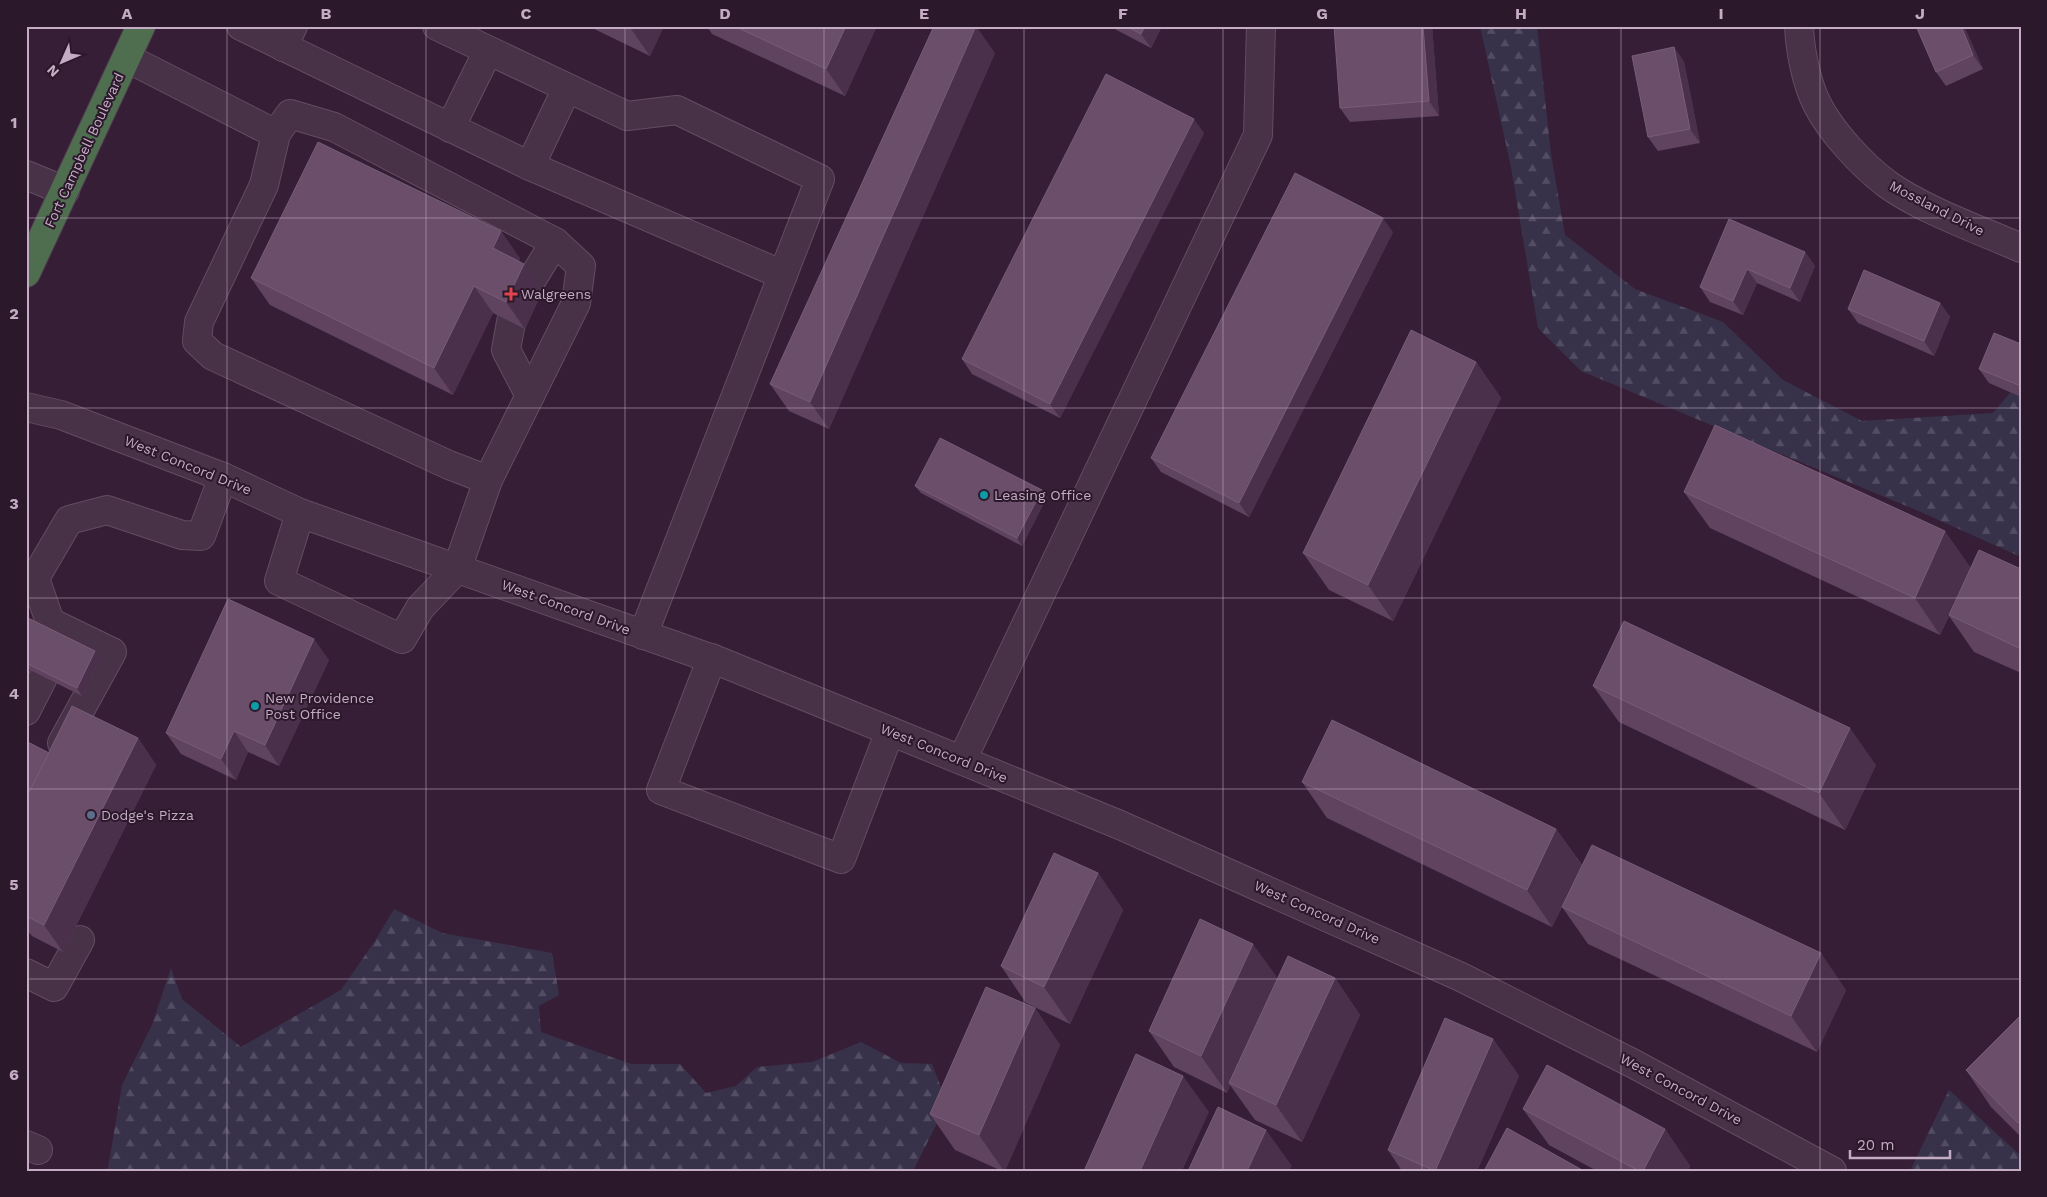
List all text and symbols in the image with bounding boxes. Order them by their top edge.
text: A [122,4,133,23]
text: B [321,4,332,23]
text: C [521,4,532,23]
text: D [719,4,731,23]
text: E [919,4,929,23]
text: F [1118,4,1128,23]
text: G [1316,4,1328,23]
text: H [1515,4,1527,23]
text: I [1718,4,1724,23]
text: J [1915,4,1925,23]
north arrow [38,38,88,88]
text: N [43,62,62,81]
street label: Fort Campbell Boulevard [41,70,127,230]
text: 1 [11,113,17,132]
street label: Mossland Drive [1887,177,1987,239]
place label: Walgreens [521,286,591,302]
marker: Walgreens [505,288,517,300]
text: 2 [9,304,19,323]
street label: West Concord Drive [122,432,254,498]
place label: Leasing Office [994,487,1091,503]
marker: Leasing Office [978,489,990,501]
text: 3 [9,494,19,513]
street label: West Concord Drive [499,576,633,638]
text: 4 [9,684,19,703]
place label: New Providence Post Office [265,690,374,722]
marker: New Providence Post Office [249,700,261,712]
street label: West Concord Drive [878,720,1010,786]
place label: Dodge's Pizza [101,807,194,823]
marker: Dodge's Pizza [85,809,97,821]
text: 5 [9,875,19,894]
street label: West Concord Drive [1252,877,1382,947]
street label: West Concord Drive [1617,1050,1745,1128]
text: 6 [9,1065,19,1084]
scale bar [1850,1127,1950,1159]
text: 20 m [1857,1136,1895,1154]

